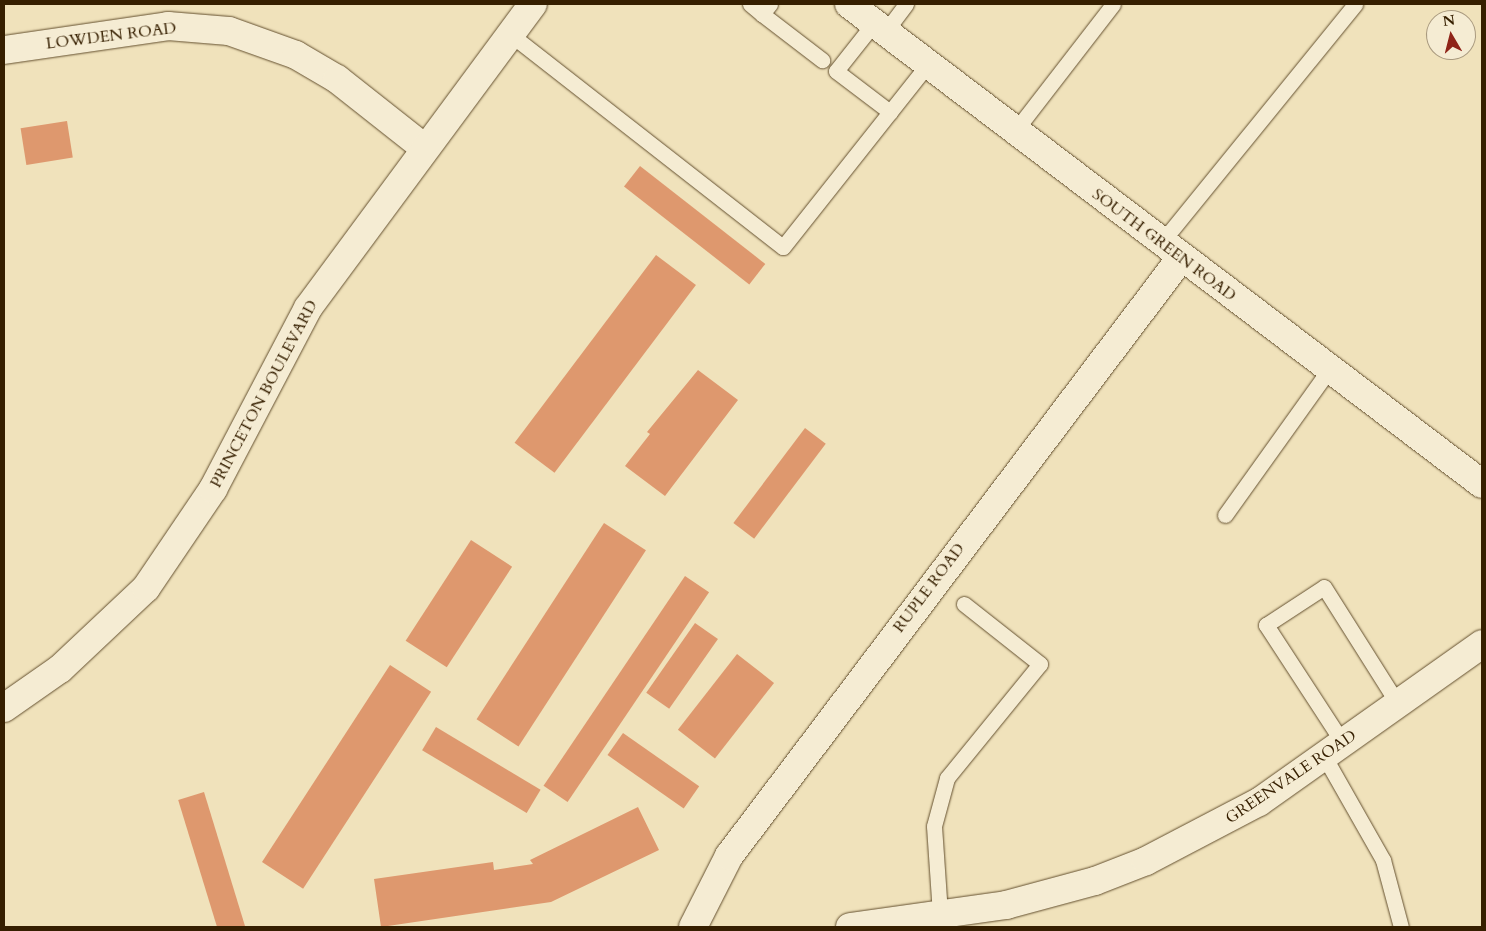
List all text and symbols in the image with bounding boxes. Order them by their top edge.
north arrow [1426,10,1476,60]
text: N [1442,10,1456,31]
street label: LOWDEN ROAD [45,18,177,54]
street label: SOUTH GREEN ROAD [1088,185,1240,305]
street label: PRINCETON BOULEVARD [206,297,322,491]
street label: RUPLE ROAD [889,540,969,636]
street label: GREENVALE ROAD [1222,726,1360,828]

